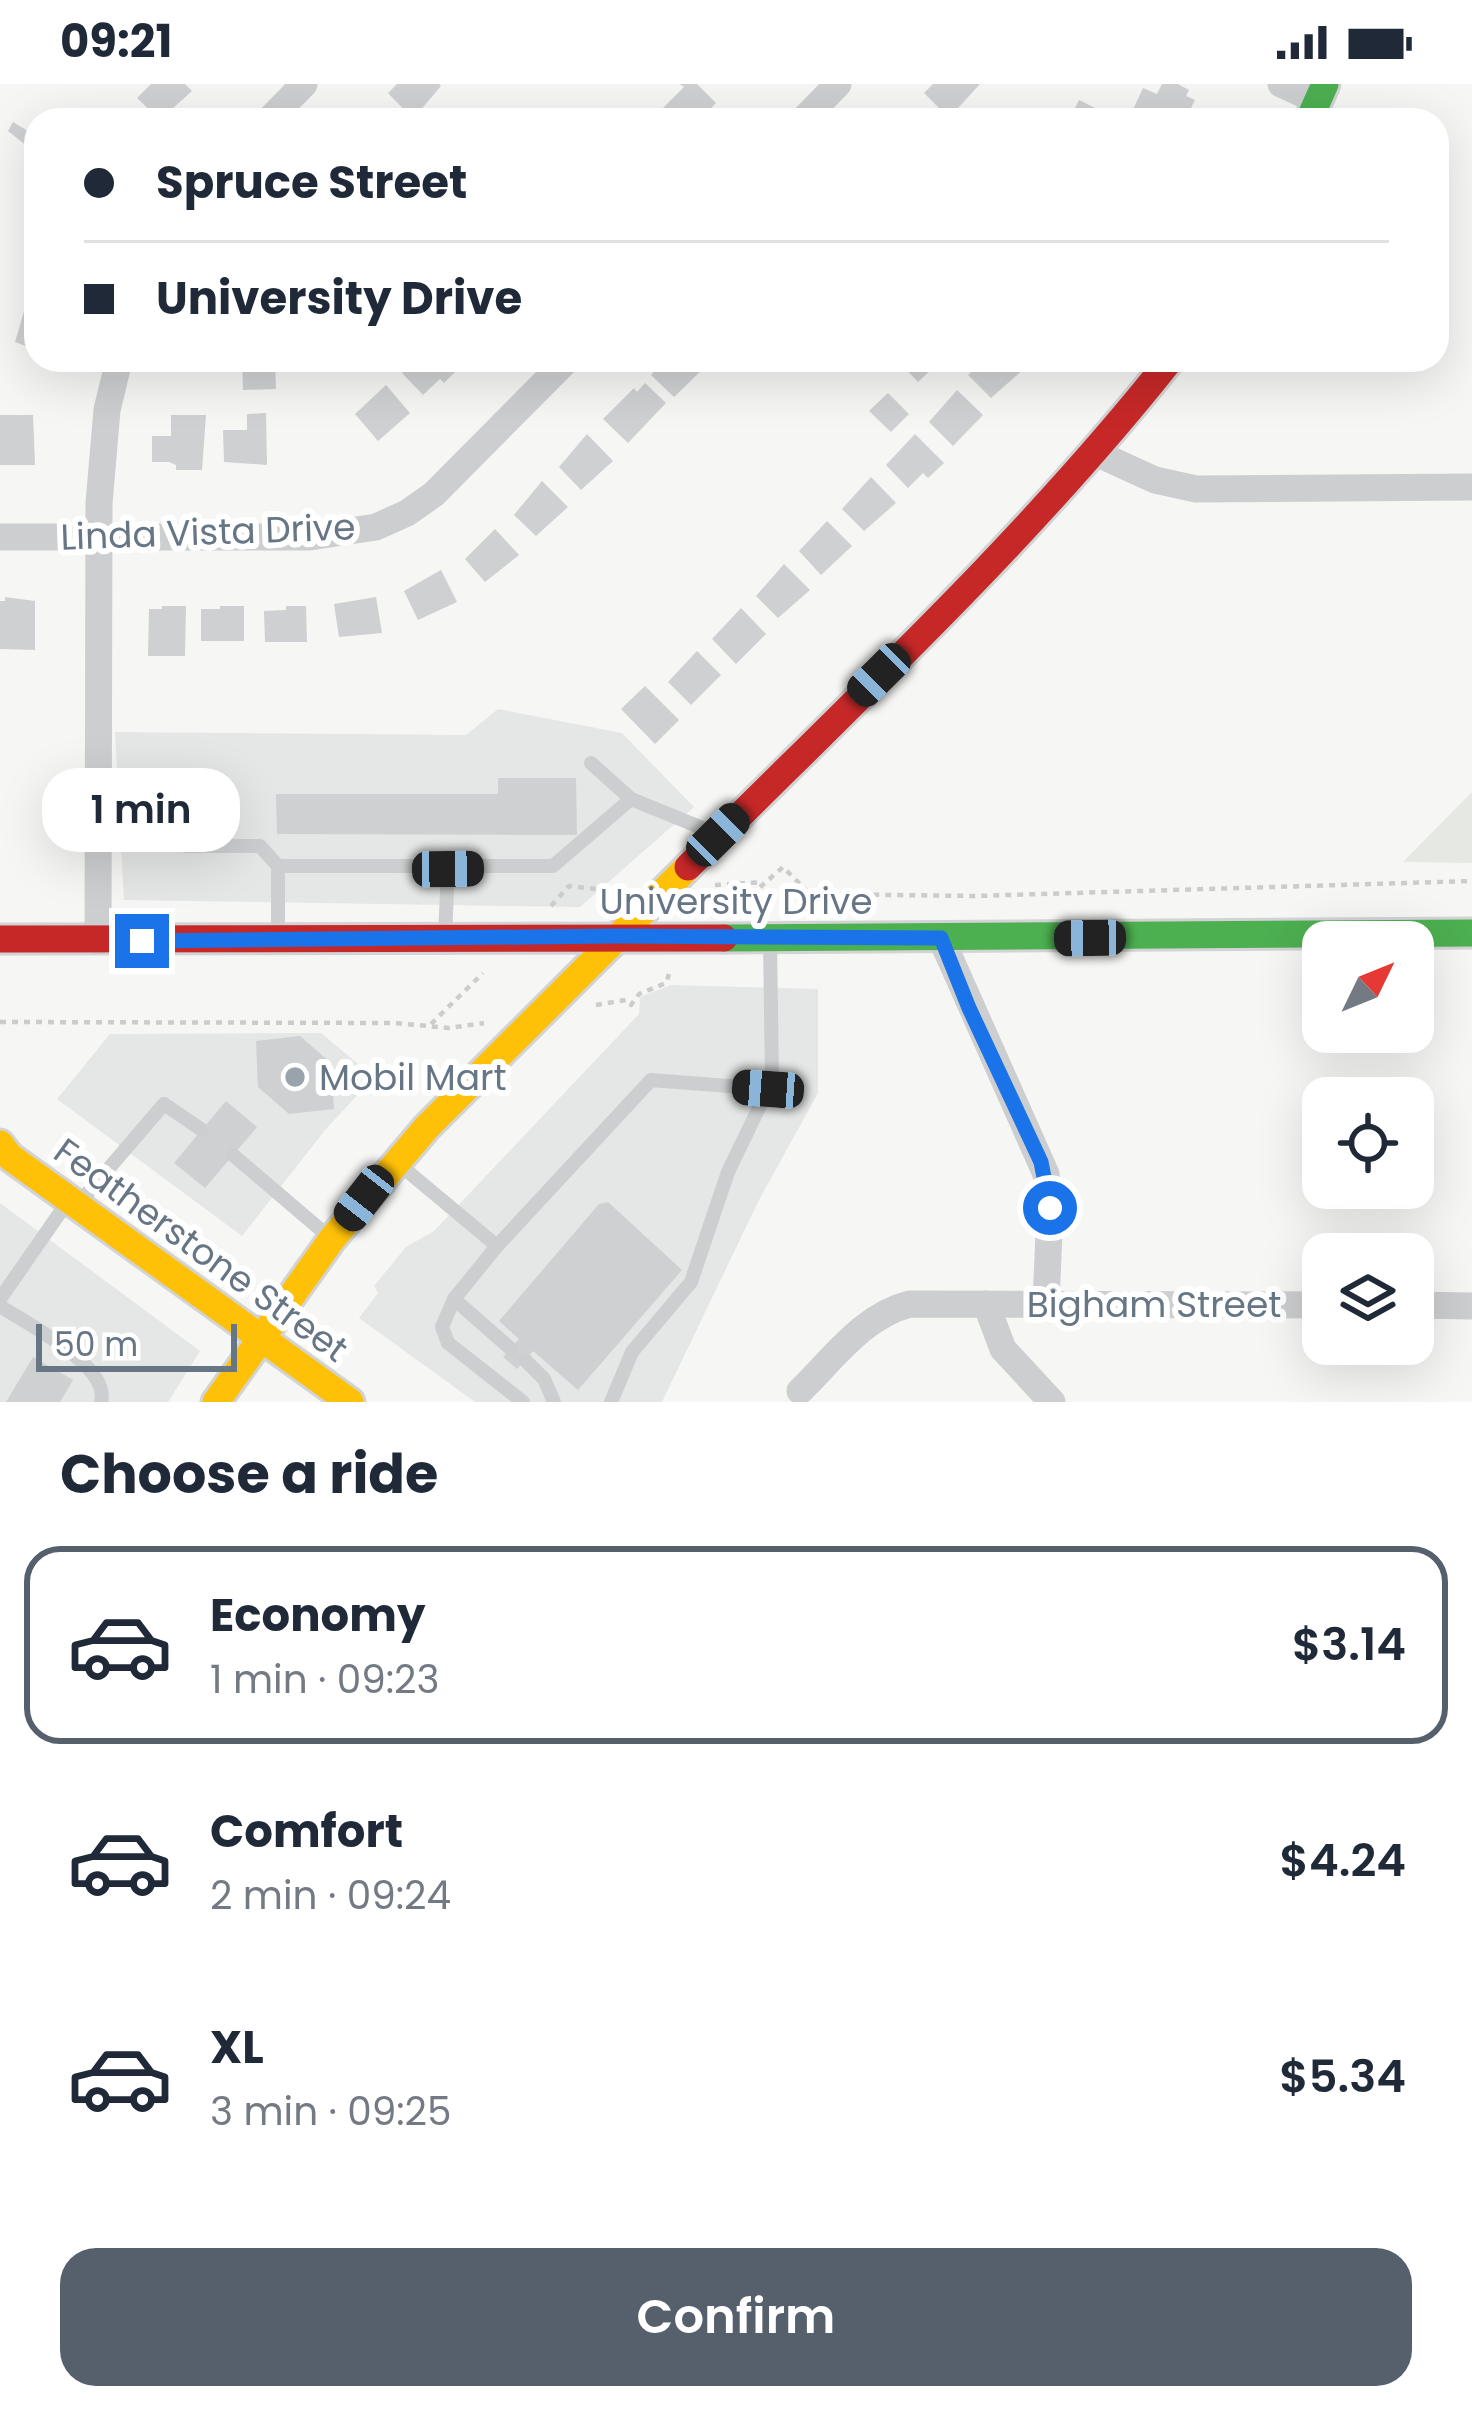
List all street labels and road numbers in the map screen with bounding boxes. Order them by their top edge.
street label: Linda Vista Drive [60,501,356,563]
street label: University Drive [599,876,873,927]
street label: Featherstone Street [44,1126,358,1374]
street label: Bigham Street [1027,1279,1281,1330]

